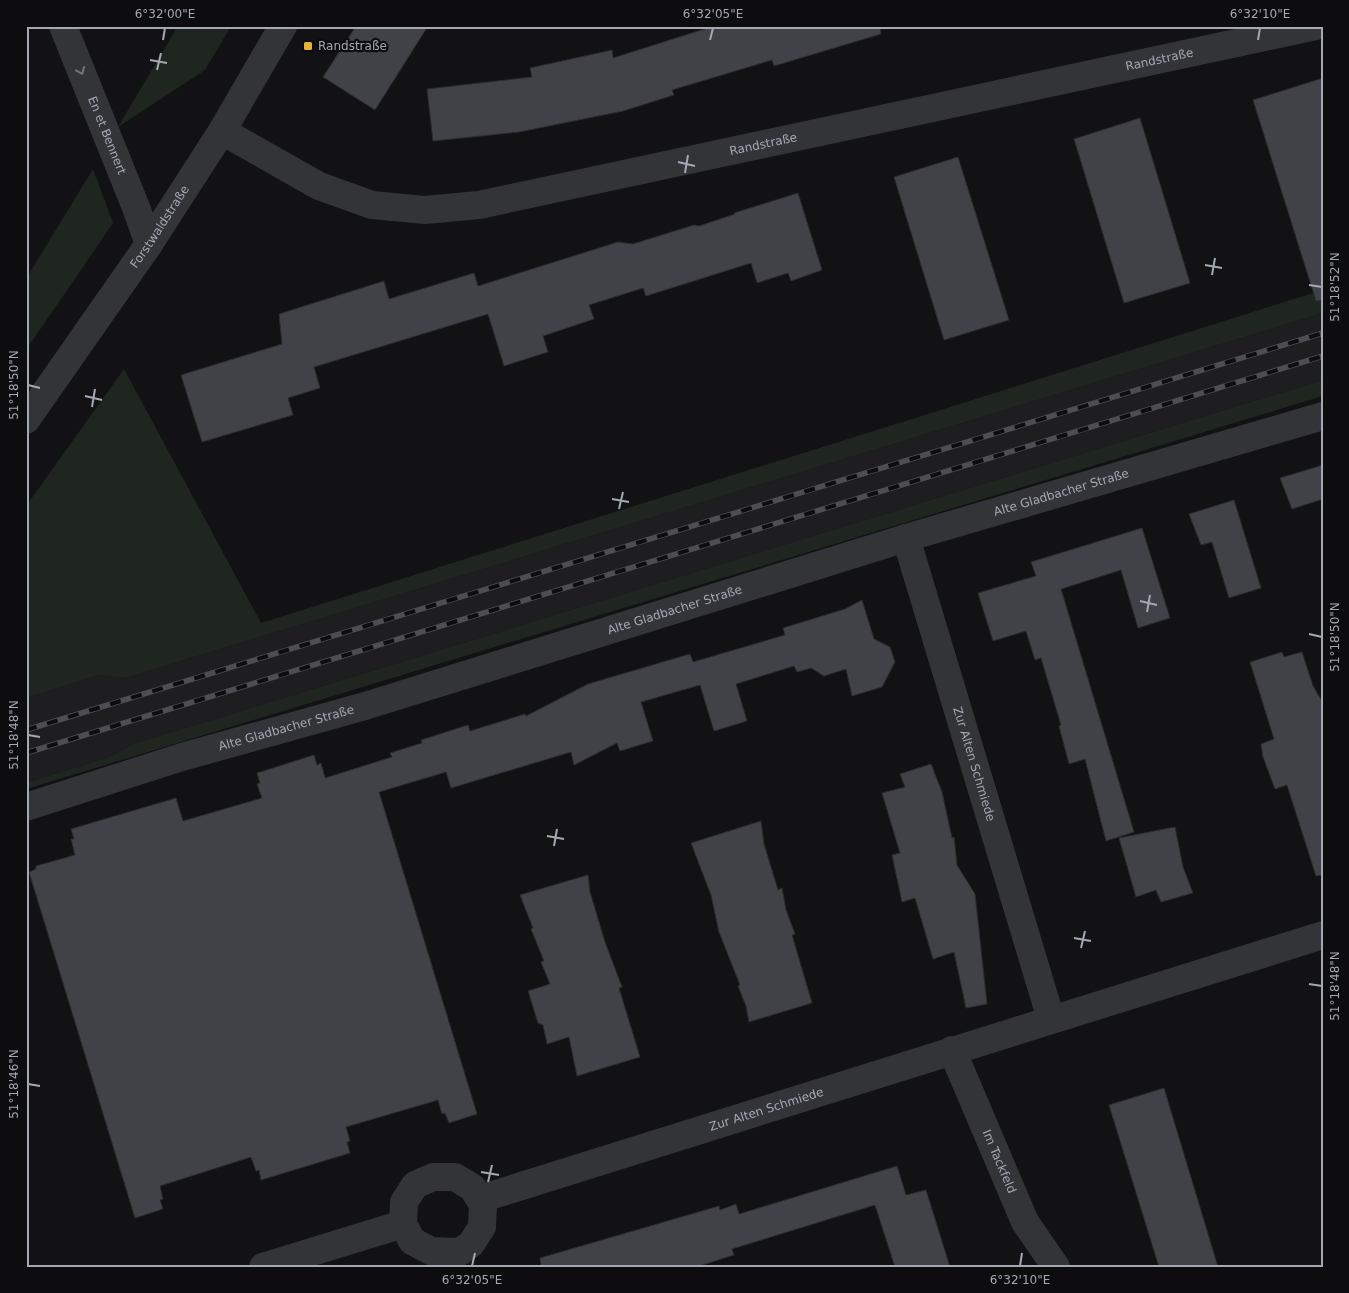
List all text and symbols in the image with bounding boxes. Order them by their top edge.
text: 6°32'00"E [135,7,195,21]
text: 6°32'05"E [683,7,743,21]
text: 6°32'10"E [1230,7,1290,21]
place label: Randstraße [318,39,387,53]
marker: Randstraße [302,40,314,52]
street label: Randstraße [1124,45,1194,74]
one-way arrow [76,67,86,75]
street label: En et Bennert [85,94,129,177]
street label: Randstraße [728,130,798,158]
street label: Forstwaldstraße [127,183,192,271]
text: 51°18'52"N [1328,252,1342,322]
text: 51°18'50"N [7,350,21,420]
street label: Alte Gladbacher Straße [992,466,1130,519]
street label: Alte Gladbacher Straße [606,582,744,637]
text: 51°18'50"N [1328,602,1342,672]
text: 51°18'48"N [7,700,21,770]
street label: Alte Gladbacher Straße [217,702,356,754]
street label: Zur Alten Schmiede [950,705,998,823]
text: 51°18'48"N [1328,951,1342,1021]
text: 51°18'46"N [7,1049,21,1119]
street label: Zur Alten Schmiede [707,1085,825,1134]
street label: Im Tackfeld [980,1127,1019,1195]
text: 6°32'05"E [442,1273,502,1287]
text: 6°32'10"E [990,1273,1050,1287]

